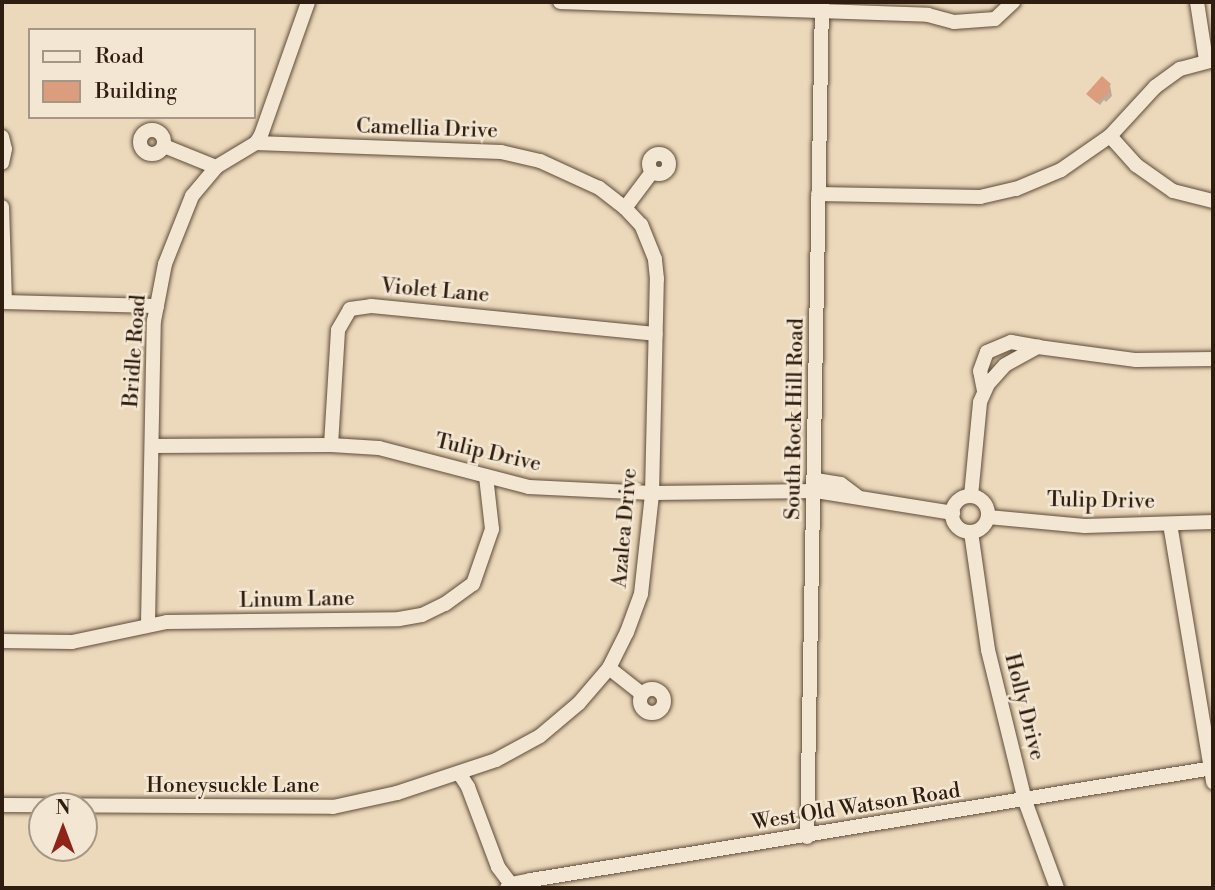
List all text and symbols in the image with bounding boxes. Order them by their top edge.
legend [28,28,256,119]
text: Road [95,44,144,70]
text: Building [95,79,177,105]
street label: Camellia Drive [356,114,498,144]
street label: Violet Lane [380,274,490,308]
street label: Bridle Road [118,294,152,408]
street label: South Rock Hill Road [781,318,809,520]
street label: Tulip Drive [433,429,543,477]
street label: Azalea Drive [607,467,643,589]
street label: Tulip Drive [1047,487,1155,515]
street label: Linum Lane [239,586,355,614]
street label: Holly Drive [999,651,1049,763]
street label: Honeysuckle Lane [146,773,320,799]
street label: West Old Watson Road [750,778,962,836]
north arrow [28,792,98,862]
text: N [55,796,71,820]

